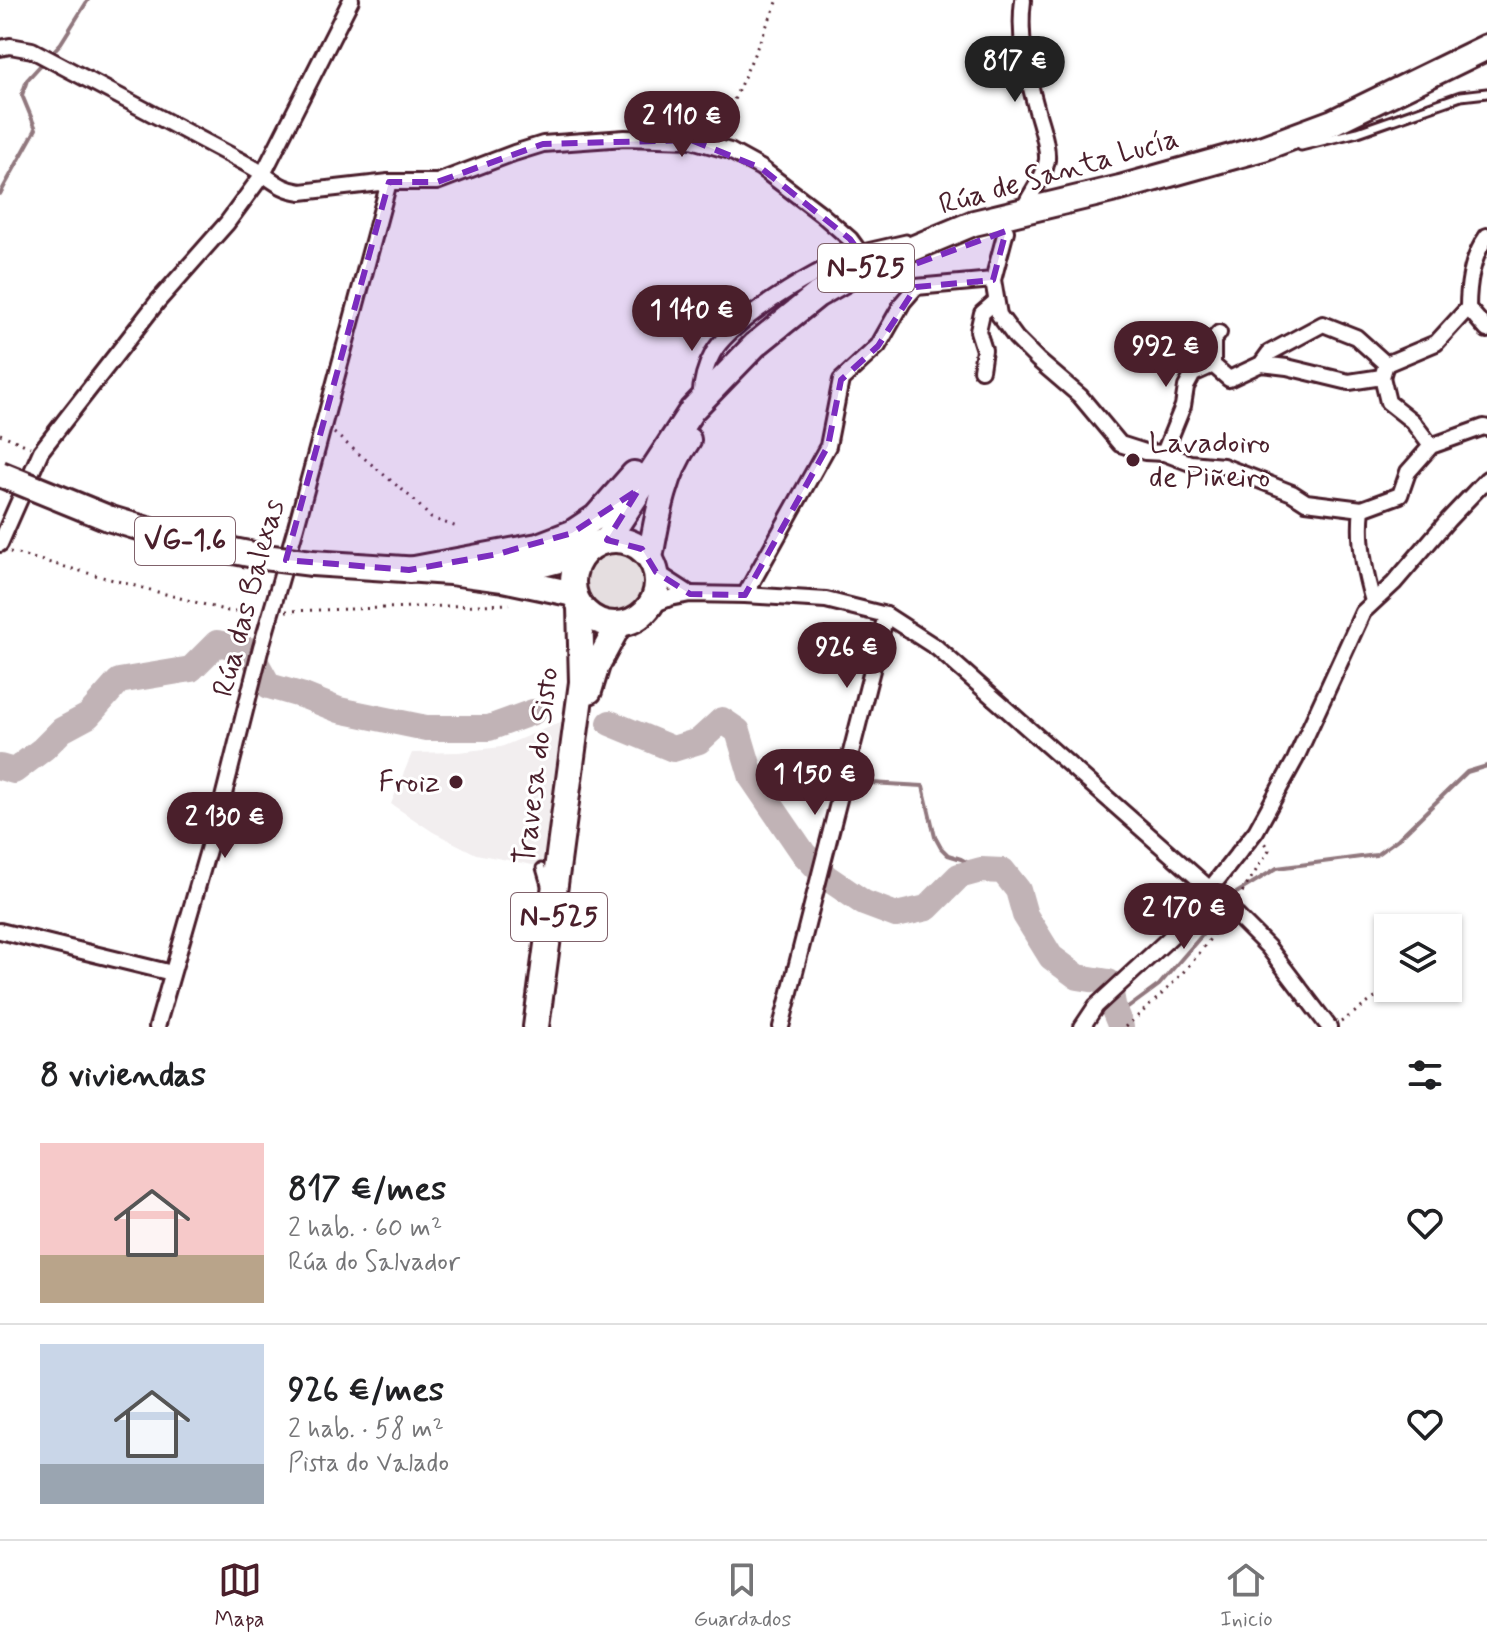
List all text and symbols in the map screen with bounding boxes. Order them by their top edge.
pin: 817 € [959,36,1071,104]
text: 817 € [983,45,1047,79]
pin: 2 110 € [608,91,756,159]
text: 2 110 € [642,100,722,134]
street label: Rúa de Santa Lucía [935,119,1183,225]
road number: N-525 [818,244,914,292]
pin: 1 140 € [618,285,766,353]
text: 1 140 € [650,294,734,328]
pin: 992 € [1110,321,1222,389]
text: 992 € [1132,330,1200,364]
place label: Lavadoiro de Piñeiro [1149,424,1270,497]
marker: Lavadoiro de Piñeiro [1124,451,1142,469]
street label: Rúa das Balexas [204,495,294,701]
road number: VG-1.6 [135,517,235,565]
pin: 926 € [791,622,903,690]
text: 926 € [816,631,878,665]
street label: Travesa do Sisto [506,665,568,867]
pin: 1 150 € [741,749,889,817]
text: 1 150 € [774,758,856,792]
place label: Froiz [379,763,440,802]
marker: Froiz [447,773,465,791]
pin: 2 130 € [151,792,299,860]
text: 2 130 € [185,801,265,835]
pin: 2 170 € [1110,883,1258,951]
text: 2 170 € [1142,892,1226,926]
road number: N-525 [511,893,607,941]
map controls [1374,914,1462,1002]
button: layers [1374,914,1462,1002]
text: 8 viviendas [40,1053,206,1098]
icon: filters [1403,1053,1447,1097]
text: 817 €/mes [288,1167,446,1212]
icon: home [104,1175,200,1271]
icon: heart [1403,1201,1447,1245]
text: 2 hab. · 60 m² [288,1212,442,1246]
text: Rúa do Salvador [288,1246,460,1280]
text: 926 €/mes [288,1368,444,1413]
icon: home [104,1376,200,1472]
icon: heart [1403,1402,1447,1446]
text: 2 hab. · 58 m² [288,1413,444,1447]
text: Pista do Valado [288,1447,449,1481]
tab: Mapa [214,1558,265,1634]
tab: Guardados [693,1558,791,1634]
tab: Inicio [1220,1558,1273,1634]

